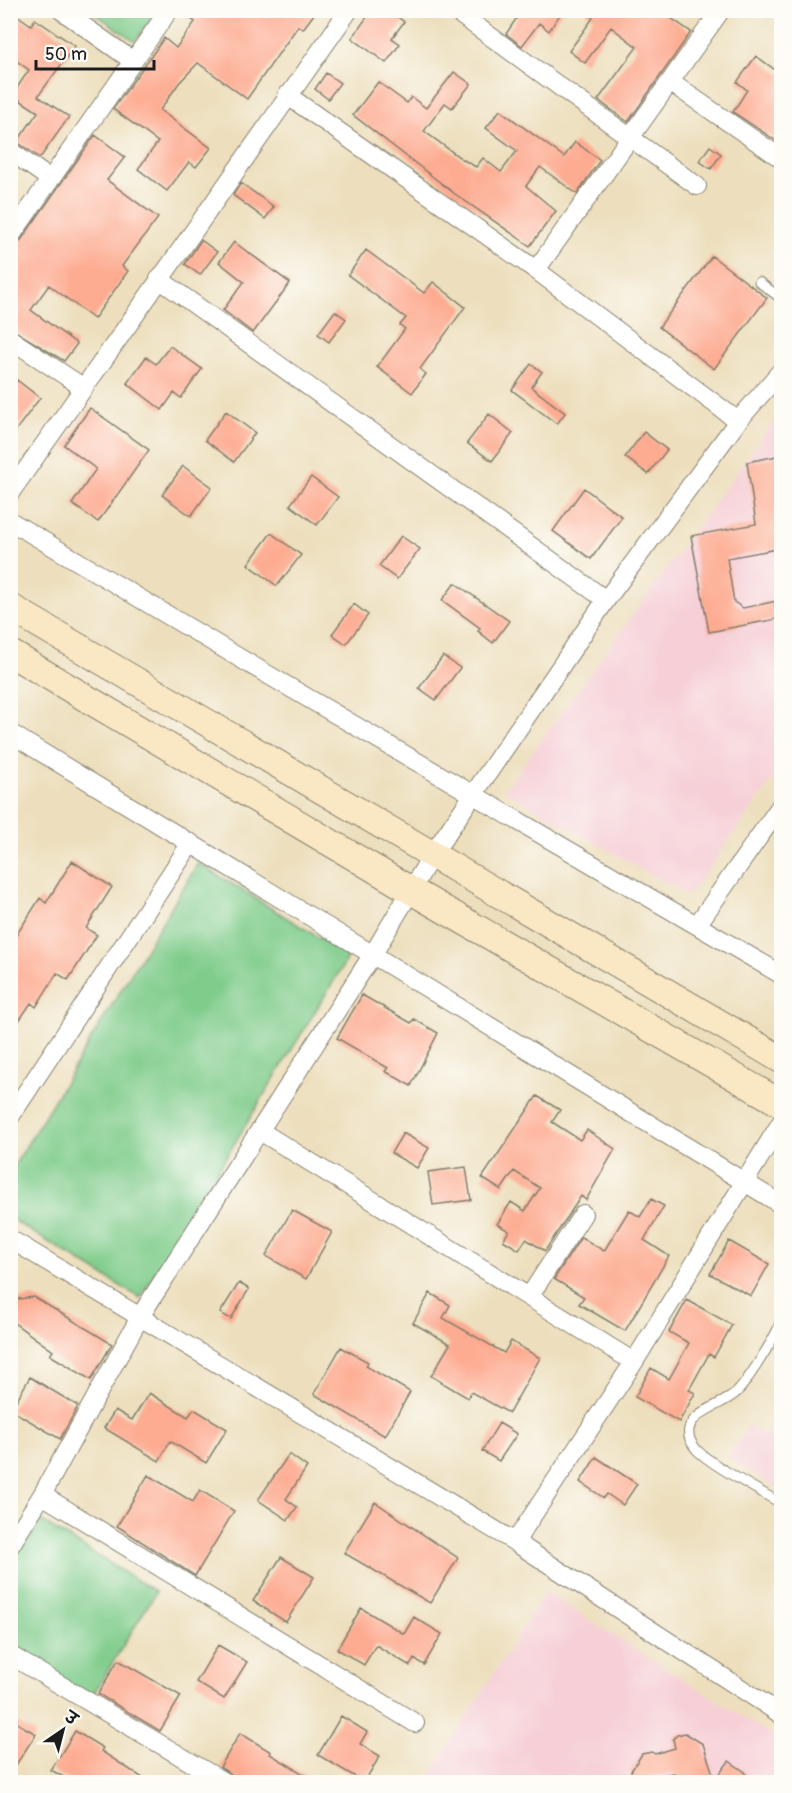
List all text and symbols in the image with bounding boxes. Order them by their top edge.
scale bar [36,33,154,71]
text: 50 m [45,43,87,66]
north arrow [33,1700,93,1760]
text: उ [59,1706,82,1731]

